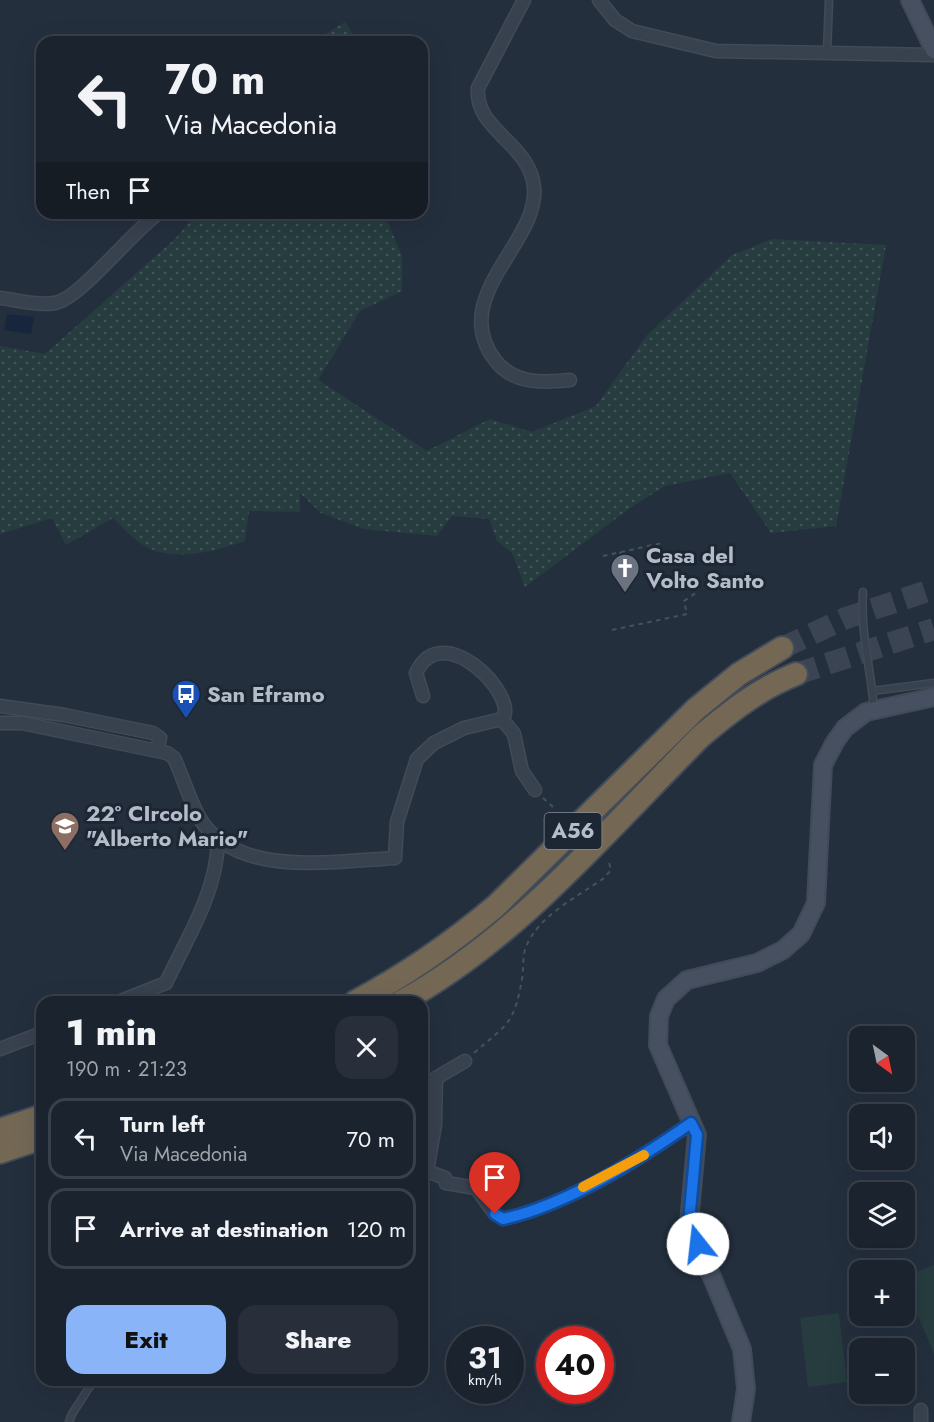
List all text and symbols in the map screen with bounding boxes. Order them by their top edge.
text: 70 m [165,49,265,110]
icon: left [66,60,144,138]
text: Via Macedonia [165,105,337,144]
icon: arrive [123,174,156,207]
text: Then [66,175,111,207]
place label: Casa del Volto Santo [645,539,764,596]
church icon: Casa del Volto Santo [609,552,641,594]
bus stop icon: San Eframo [170,678,202,720]
place label: San Eframo [207,678,325,710]
place label: 22° CIrcolo "Alberto Mario" [86,797,248,854]
school or university icon: 22° CIrcolo "Alberto Mario" [49,810,81,852]
road number: A56 [544,813,602,849]
text: 1 min [66,1006,157,1058]
button: close [335,1016,398,1079]
north arrow [849,1026,915,1092]
map controls [849,1026,915,1404]
text: 190 m · 21:23 [66,1055,187,1084]
button: sound [849,1104,915,1170]
text: Turn left [120,1108,205,1140]
icon: left [69,1122,102,1155]
text: 70 m [346,1123,395,1155]
text: Via Macedonia [120,1140,247,1169]
pin [469,1152,520,1214]
icon: arrive [478,1161,511,1194]
button: layers [849,1182,915,1248]
icon: arrive [69,1212,102,1245]
position arrow [666,1212,730,1276]
text: Arrive at destination [120,1213,329,1245]
text: 120 m [347,1213,406,1245]
button: + [849,1260,915,1326]
button: Exit [66,1305,226,1374]
button: Share [238,1305,398,1374]
speed limit sign: 40 [536,1326,614,1404]
text: 31 [468,1336,502,1379]
button: − [849,1338,915,1404]
text: km/h [468,1369,502,1391]

